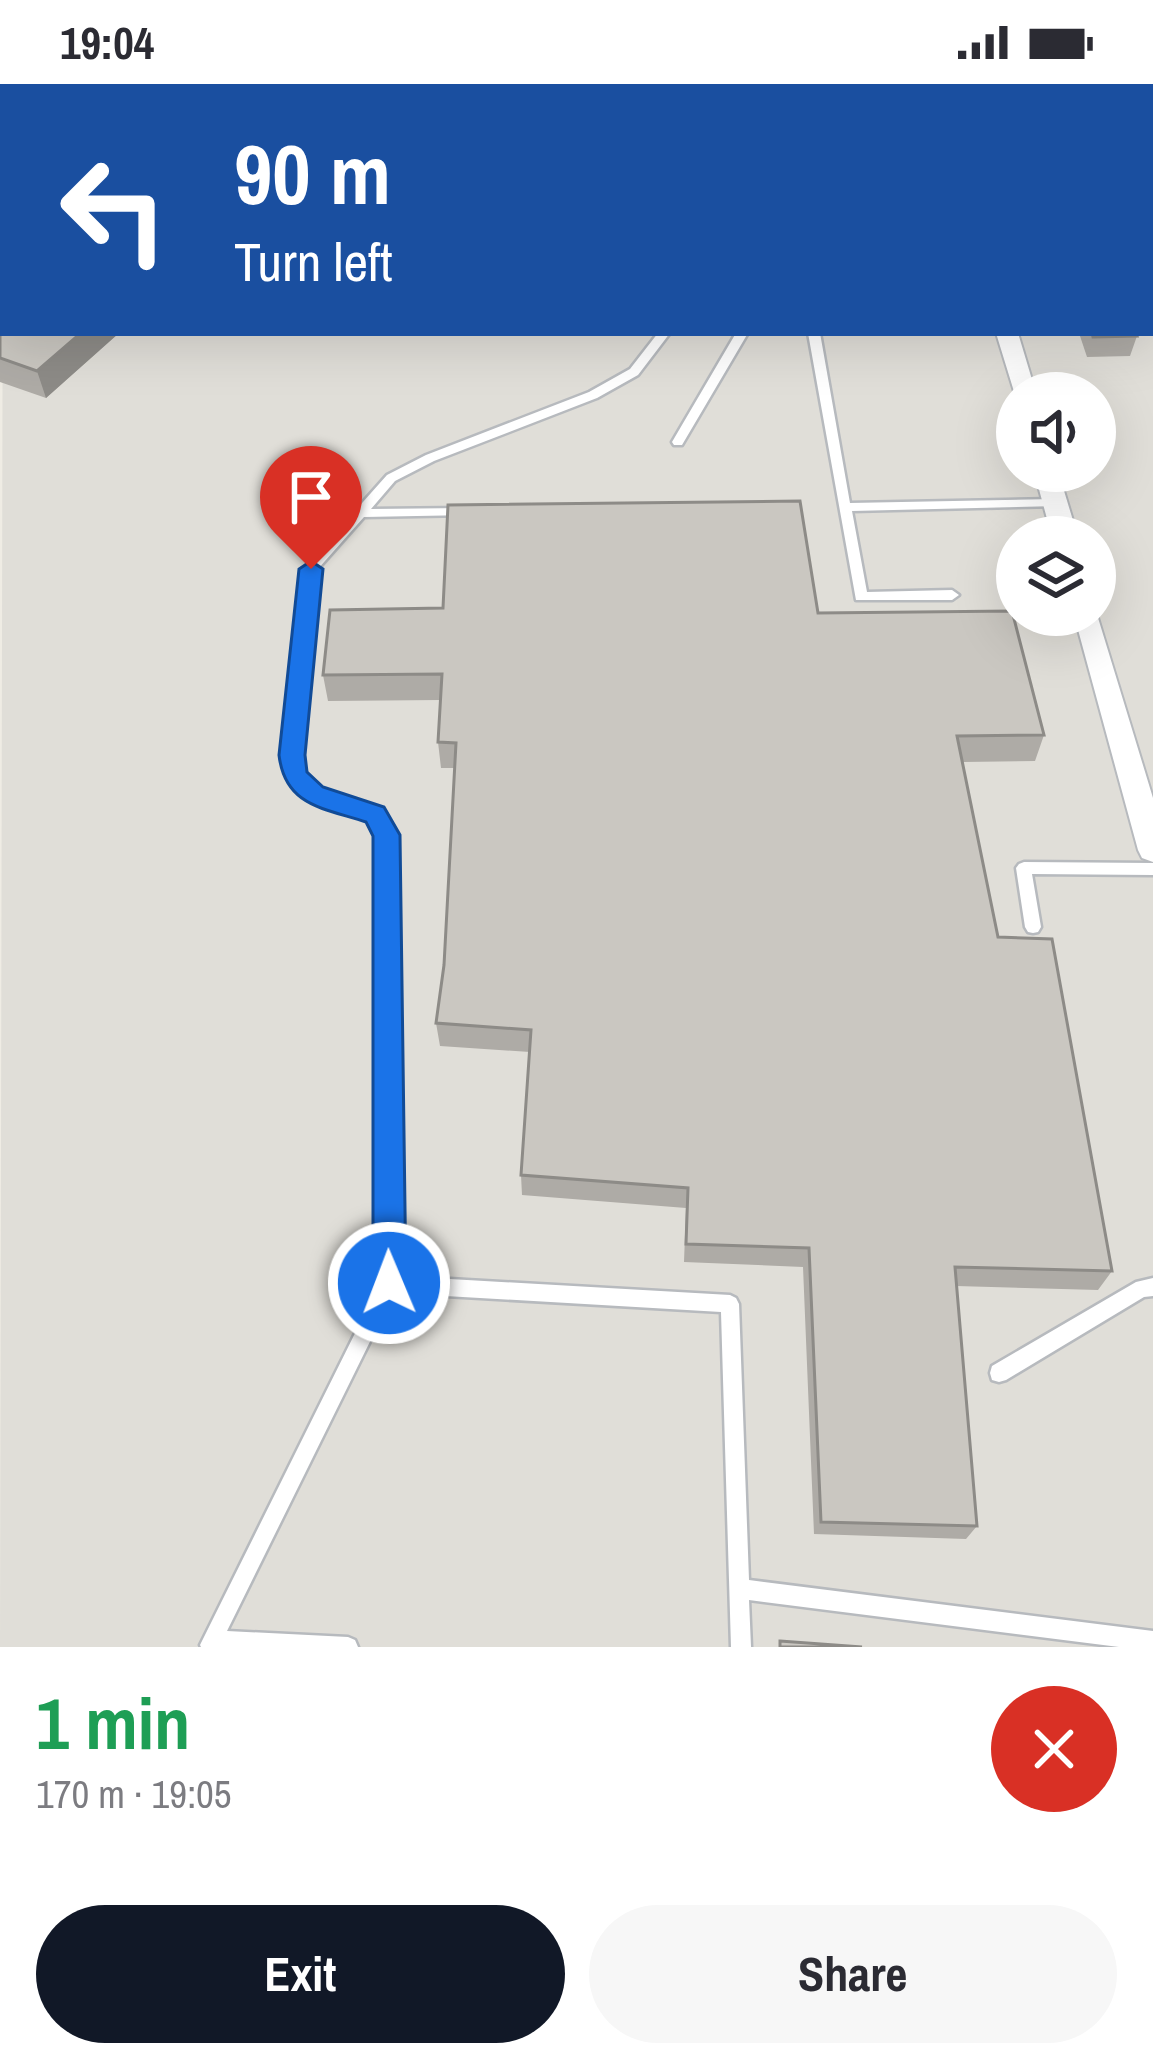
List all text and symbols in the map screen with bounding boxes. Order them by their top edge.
text: 19:04 [60,12,154,73]
text: 90 m [234,117,391,230]
icon: left [36,132,192,288]
text: Turn left [234,225,393,298]
map controls [996,372,1116,636]
button: sound [996,372,1116,492]
pin [260,446,362,569]
icon: arrive [278,464,344,530]
button: layers [996,516,1116,636]
position arrow [326,1220,452,1346]
text: 1 min [36,1674,190,1771]
button: close [991,1686,1117,1812]
text: 170 m · 19:05 [36,1768,232,1820]
button: Exit [36,1905,565,2043]
button: Share [589,1905,1117,2043]

